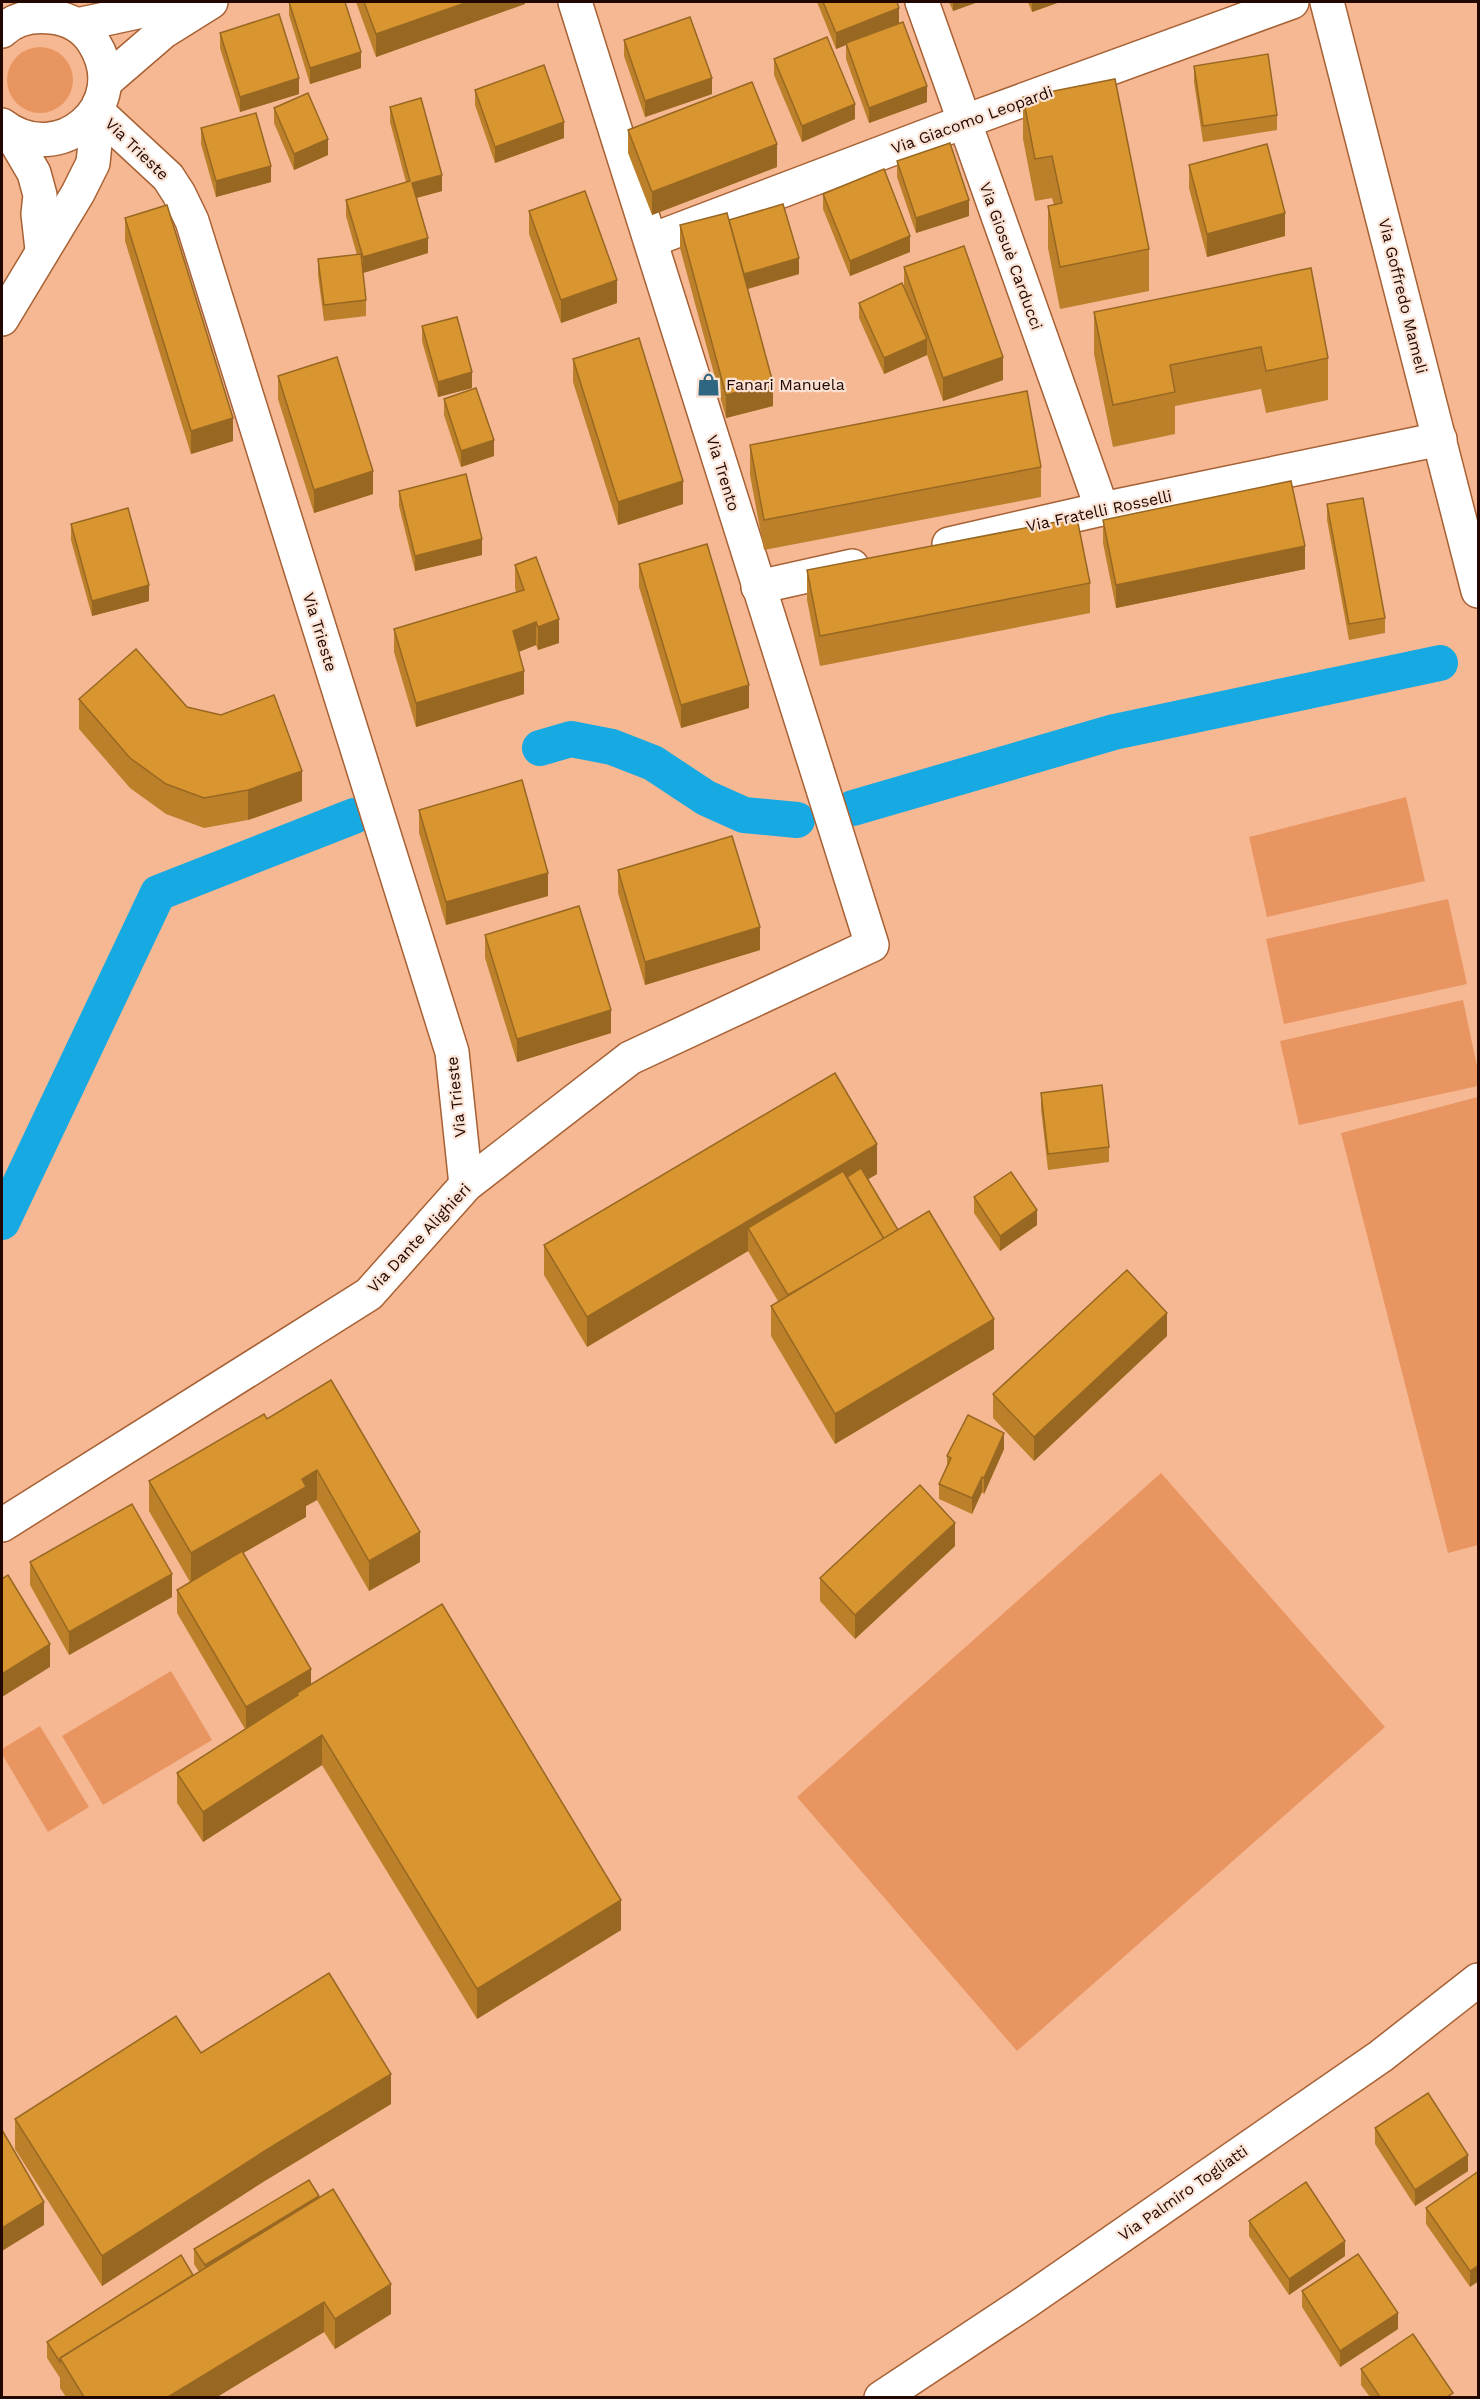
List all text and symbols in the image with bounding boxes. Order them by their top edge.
street label: Via Giacomo Leopardi [889,82,1055,158]
street label: Via Trieste [101,114,173,184]
street label: Via Giosuè Carducci [975,180,1047,332]
street label: Via Goffredo Mameli [1375,216,1431,376]
shop icon: Fanari Manuela [695,371,721,397]
place label: Fanari Manuela [726,375,845,394]
street label: Via Trento [702,433,744,513]
street label: Via Fratelli Rosselli [1024,486,1174,536]
street label: Via Trieste [299,590,341,674]
street label: Via Trieste [442,1056,470,1138]
street label: Via Dante Alighieri [364,1179,474,1297]
street label: Via Palmiro Togliatti [1115,2141,1251,2245]

